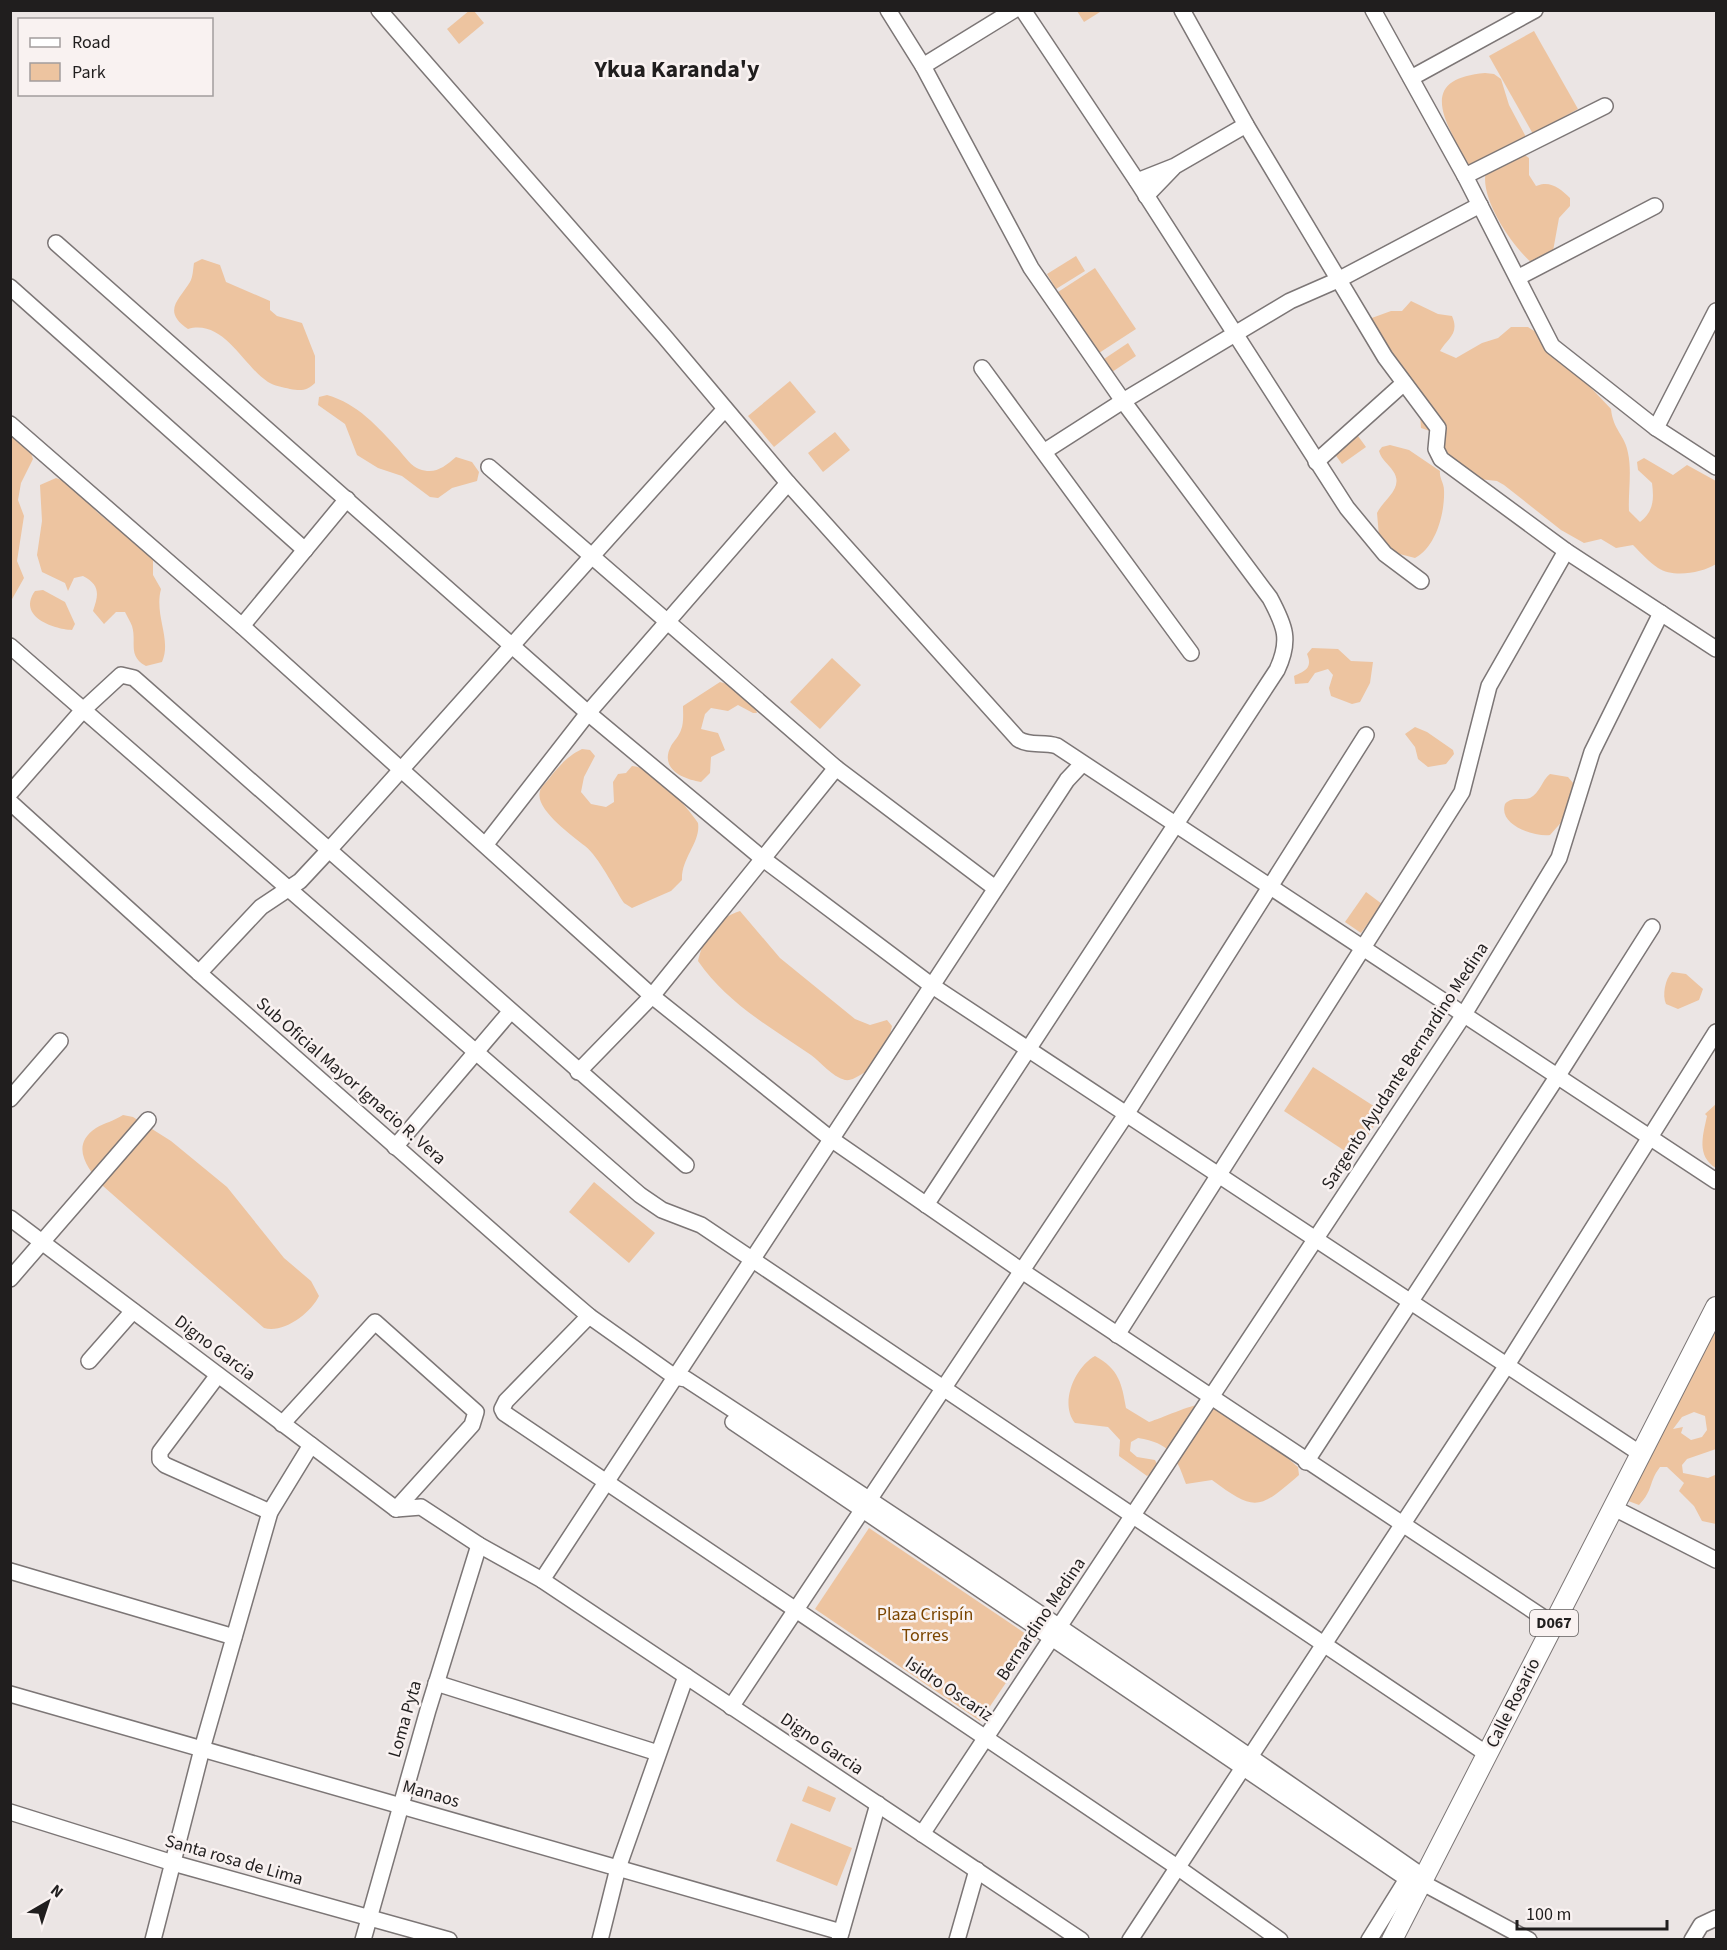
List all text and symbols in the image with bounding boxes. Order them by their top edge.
legend [18,18,213,96]
text: Road [72,30,111,55]
district label: Ykua Karanda'y [593,52,760,87]
text: Park [72,60,106,85]
street label: Sargento Ayudante Bernardino Medina [1315,937,1495,1195]
street label: Sub Oficial Mayor Ignacio R. Vera [251,991,451,1171]
street label: Digno Garcia [169,1309,261,1387]
street label: Bernardino Medina [990,1552,1092,1686]
park label: Plaza Crispín Torres [877,1602,973,1648]
road number: D067 [1530,1610,1578,1636]
street label: Isidro Oscariz [900,1650,998,1728]
street label: Calle Rosario [1480,1654,1546,1752]
street label: Loma Pyta [382,1677,428,1761]
street label: Digno Garcia [775,1707,869,1781]
street label: Manaos [400,1774,462,1814]
street label: Santa rosa de Lima [162,1828,306,1892]
north arrow [18,1872,78,1932]
text: N [46,1879,68,1903]
scale bar [1517,1893,1667,1931]
text: 100 m [1526,1902,1571,1927]

